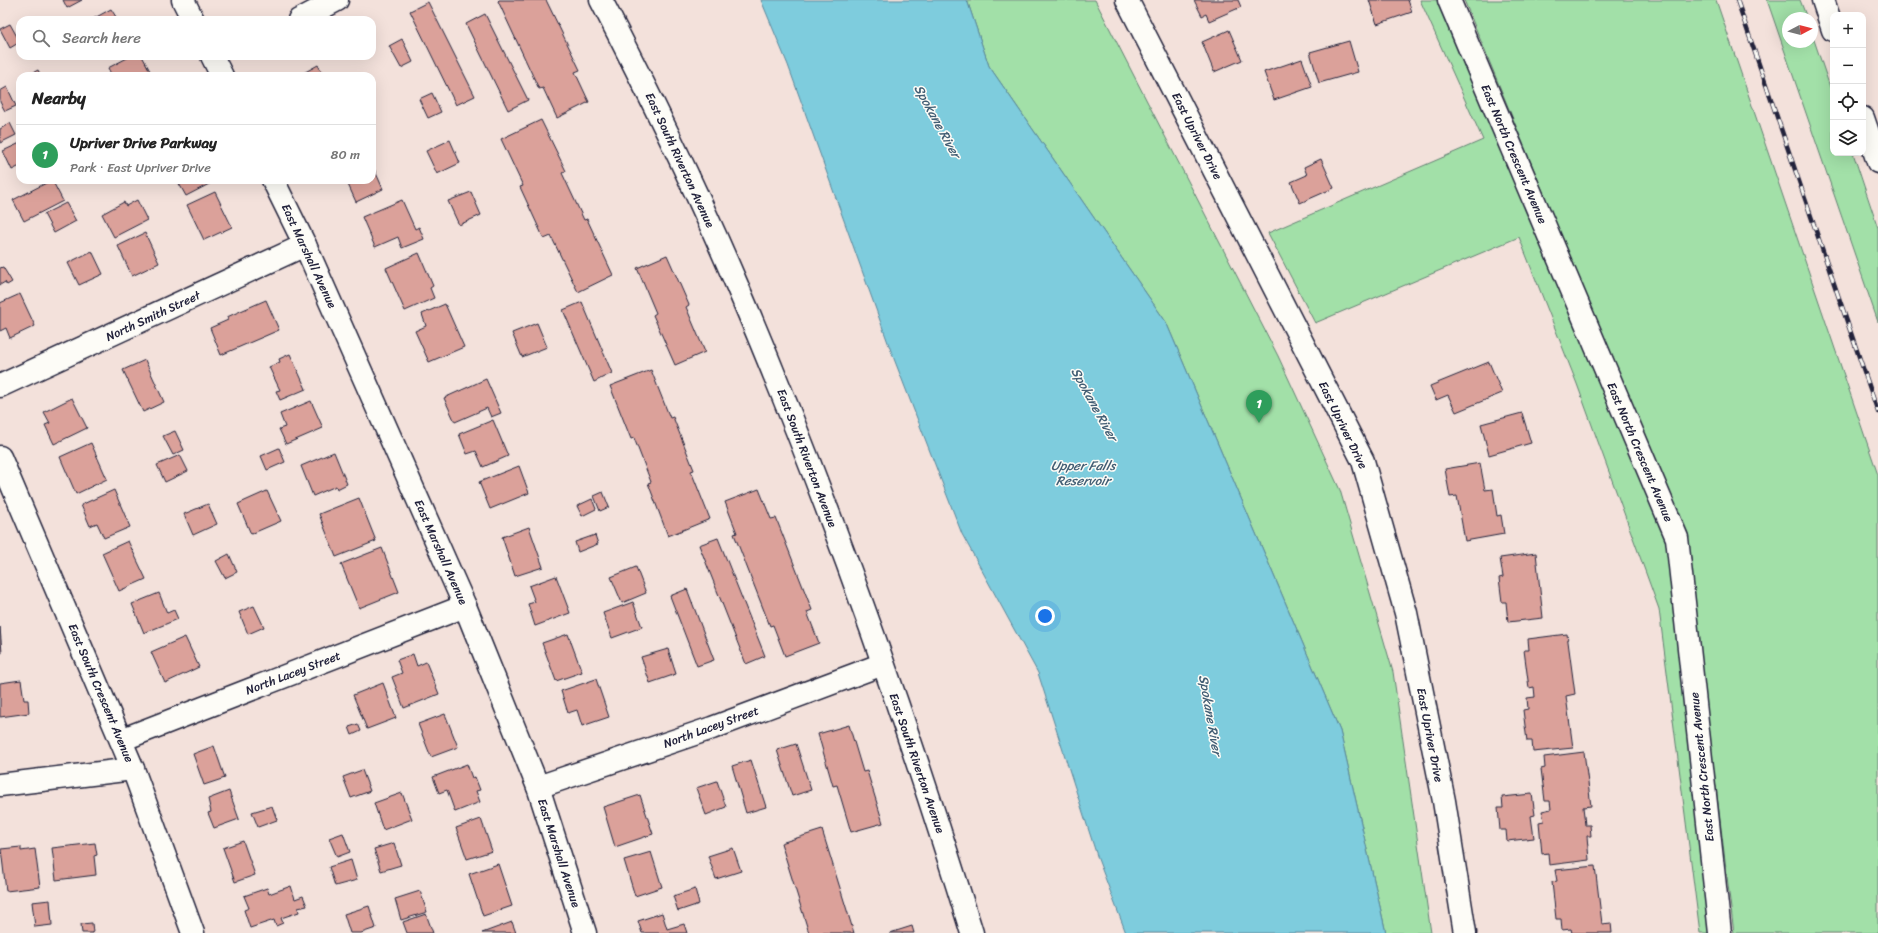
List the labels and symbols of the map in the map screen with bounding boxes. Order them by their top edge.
north arrow [1782,12,1818,48]
water label: Spokane River [908,80,969,165]
street label: East North Crescent Avenue [1475,81,1553,227]
street label: East Upriver Drive [1165,88,1229,184]
street label: East South Riverton Avenue [639,89,721,232]
street label: East Marshall Avenue [275,200,343,312]
street label: North Smith Street [102,284,205,348]
water label: Spokane River [1065,363,1126,448]
street label: East Upriver Drive [1312,377,1374,473]
street label: East North Crescent Avenue [1601,379,1679,525]
street label: East South Riverton Avenue [770,385,844,531]
pin: 1 [1246,390,1272,423]
water label: Upper Falls Reservoir [1051,454,1117,492]
street label: East Marshall Avenue [408,496,474,608]
your location [1035,606,1055,626]
street label: East South Crescent Avenue [62,620,140,766]
street label: North Lacey Street [242,645,344,701]
water label: Spokane River [1192,673,1229,760]
street label: East Upriver Drive [1410,686,1450,784]
street label: East South Riverton Avenue [883,690,951,836]
street label: East North Crescent Avenue [1683,691,1721,843]
street label: North Lacey Street [660,699,762,755]
street label: East Marshall Avenue [531,796,587,911]

